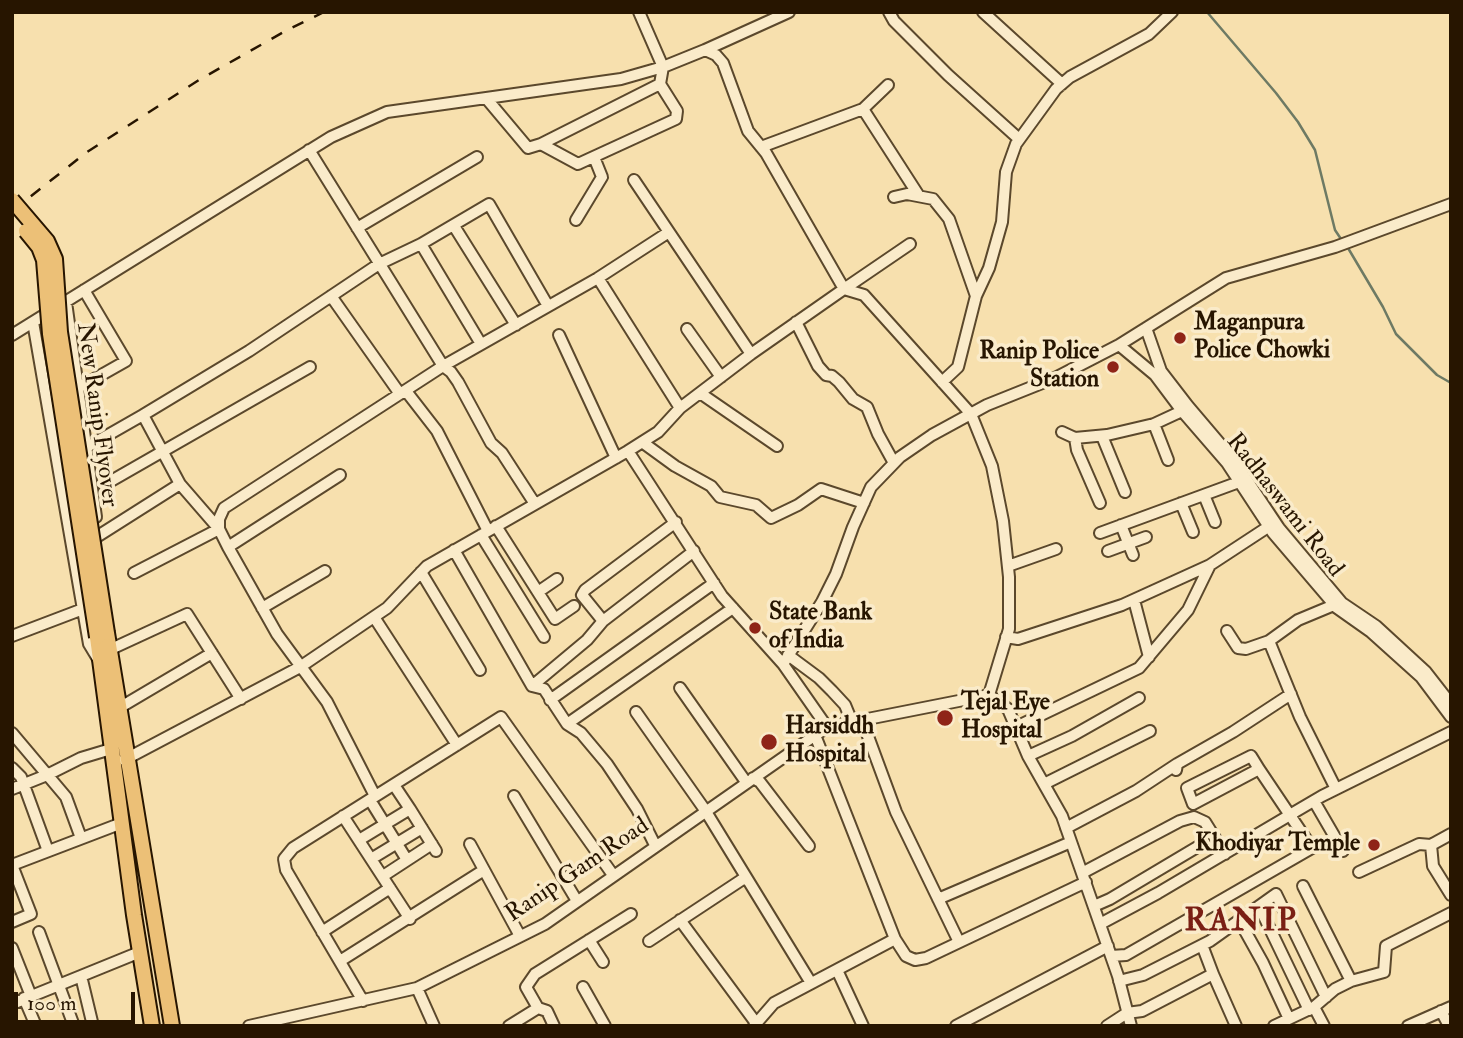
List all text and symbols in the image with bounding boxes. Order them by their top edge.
place label: Maganpura Police Chowki [1194,310,1330,366]
street label: New Ranip Flyover [69,321,123,509]
marker: Maganpura Police Chowki [1172,330,1188,346]
place label: Ranip Police Station [979,339,1099,395]
marker: Ranip Police Station [1105,359,1121,375]
street label: Radhaswami Road [1219,428,1349,584]
place label: State Bank of India [769,600,872,656]
marker: State Bank of India [747,620,763,636]
place label: Tejal Eye Hospital [961,690,1050,746]
marker: Tejal Eye Hospital [935,708,955,728]
place label: Harsiddh Hospital [785,714,874,770]
marker: Harsiddh Hospital [759,732,779,752]
street label: Ranip Gam Road [501,812,655,930]
place label: Khodiyar Temple [1195,831,1360,859]
marker: Khodiyar Temple [1366,837,1382,853]
district label: RANIP [1185,904,1297,942]
scale bar [18,978,138,1022]
text: 100 m [27,990,77,1017]

